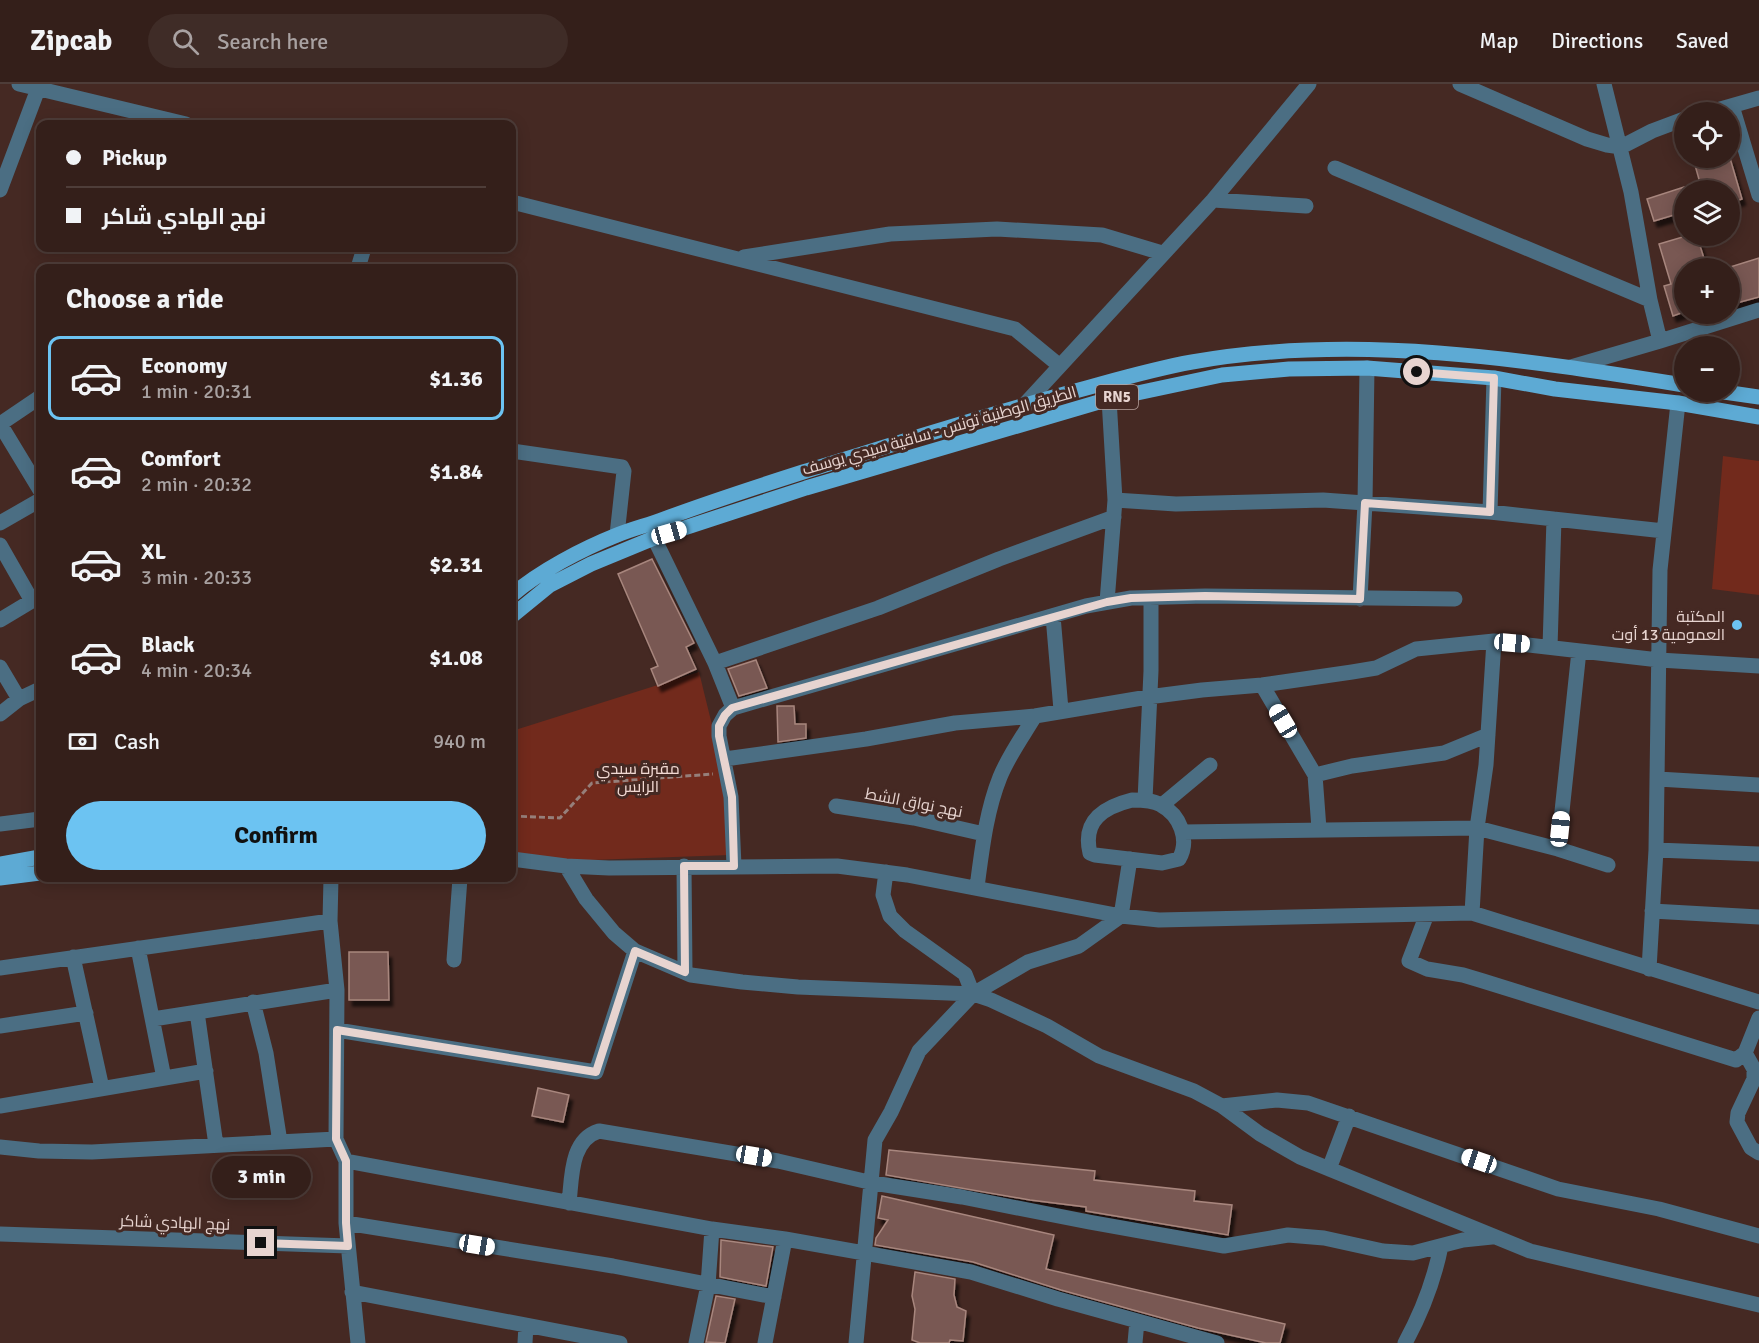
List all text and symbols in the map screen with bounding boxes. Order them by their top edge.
search box [148,14,568,68]
text: Zipcab [30,24,112,58]
icon: search [169,25,202,58]
text: Search here [217,28,328,55]
text: Map [1480,28,1518,54]
text: Directions [1551,28,1643,54]
text: Saved [1676,28,1729,54]
map controls [1674,102,1740,402]
button: locate [1674,102,1740,168]
text: Pickup [102,144,167,171]
button: layers [1674,180,1740,246]
text: نهج الهادي شاكر [102,203,266,230]
button: + [1674,258,1740,324]
text: Choose a ride [66,283,224,316]
button: − [1674,336,1740,402]
icon: car [69,351,123,405]
text: Economy [141,352,227,379]
route start [1403,358,1430,385]
text: $1.36 [429,365,483,392]
text: 1 min · 20:31 [141,379,252,404]
street label: الطريق الوطنية تونس - ساقية سيدي يوسف [800,382,1080,483]
road number: RN5 [1096,385,1138,409]
icon: car [69,444,123,498]
text: Comfort [141,445,221,472]
text: $1.84 [429,458,483,485]
text: 2 min · 20:32 [141,472,252,497]
car [649,519,689,547]
icon: car [69,537,123,591]
text: XL [141,538,166,565]
text: $2.31 [429,551,483,578]
text: 3 min · 20:33 [141,565,252,590]
place label: المكتبة العمومية 13 أوت [1612,607,1725,645]
marker: المكتبة العمومية 13 أوت [1730,618,1744,632]
icon: car [69,630,123,684]
text: Black [141,631,195,658]
car [1493,632,1531,654]
text: $1.08 [429,644,483,671]
text: 4 min · 20:34 [141,658,252,683]
car [1266,701,1300,741]
icon: cash [66,725,99,758]
text: Cash [114,728,160,755]
text: 940 m [433,729,486,754]
park label: مقبرة سيدي الرايس [596,759,680,797]
street label: نهج نواق الشط [863,784,964,823]
button: Confirm [66,801,486,870]
car [1549,810,1571,848]
car [735,1144,773,1168]
car [1459,1147,1499,1175]
callout: 3 min [212,1156,310,1198]
text: 3 min [237,1164,286,1189]
street label: نهج الهادي شاكر [118,1211,231,1238]
route end [247,1229,274,1256]
car [458,1233,496,1257]

